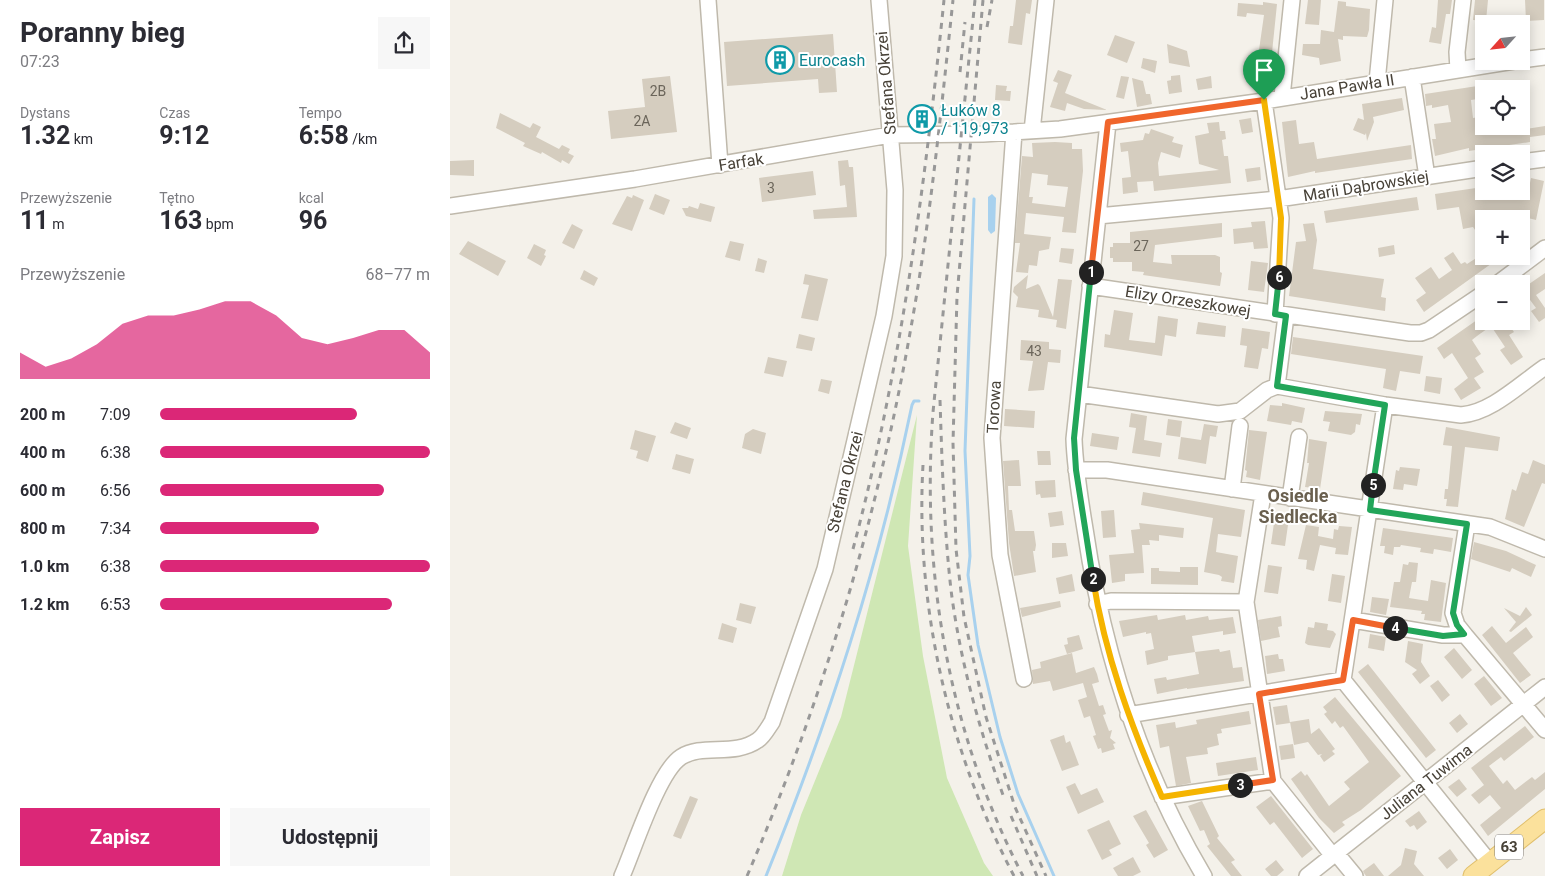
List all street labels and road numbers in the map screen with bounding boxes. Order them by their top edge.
street label: Stefana Okrzei [872,31,900,135]
street label: Jana Pawła II [1298,70,1396,104]
street label: Farfak [717,149,766,175]
street label: Marii Dąbrowskiej [1302,167,1430,205]
street label: Elizy Orzeszkowej [1124,282,1252,320]
street label: Torowa [983,380,1005,434]
street label: Stefana Okrzei [823,429,867,535]
street label: Juliana Tuwima [1376,740,1476,824]
road number: 63 [1495,834,1523,860]

